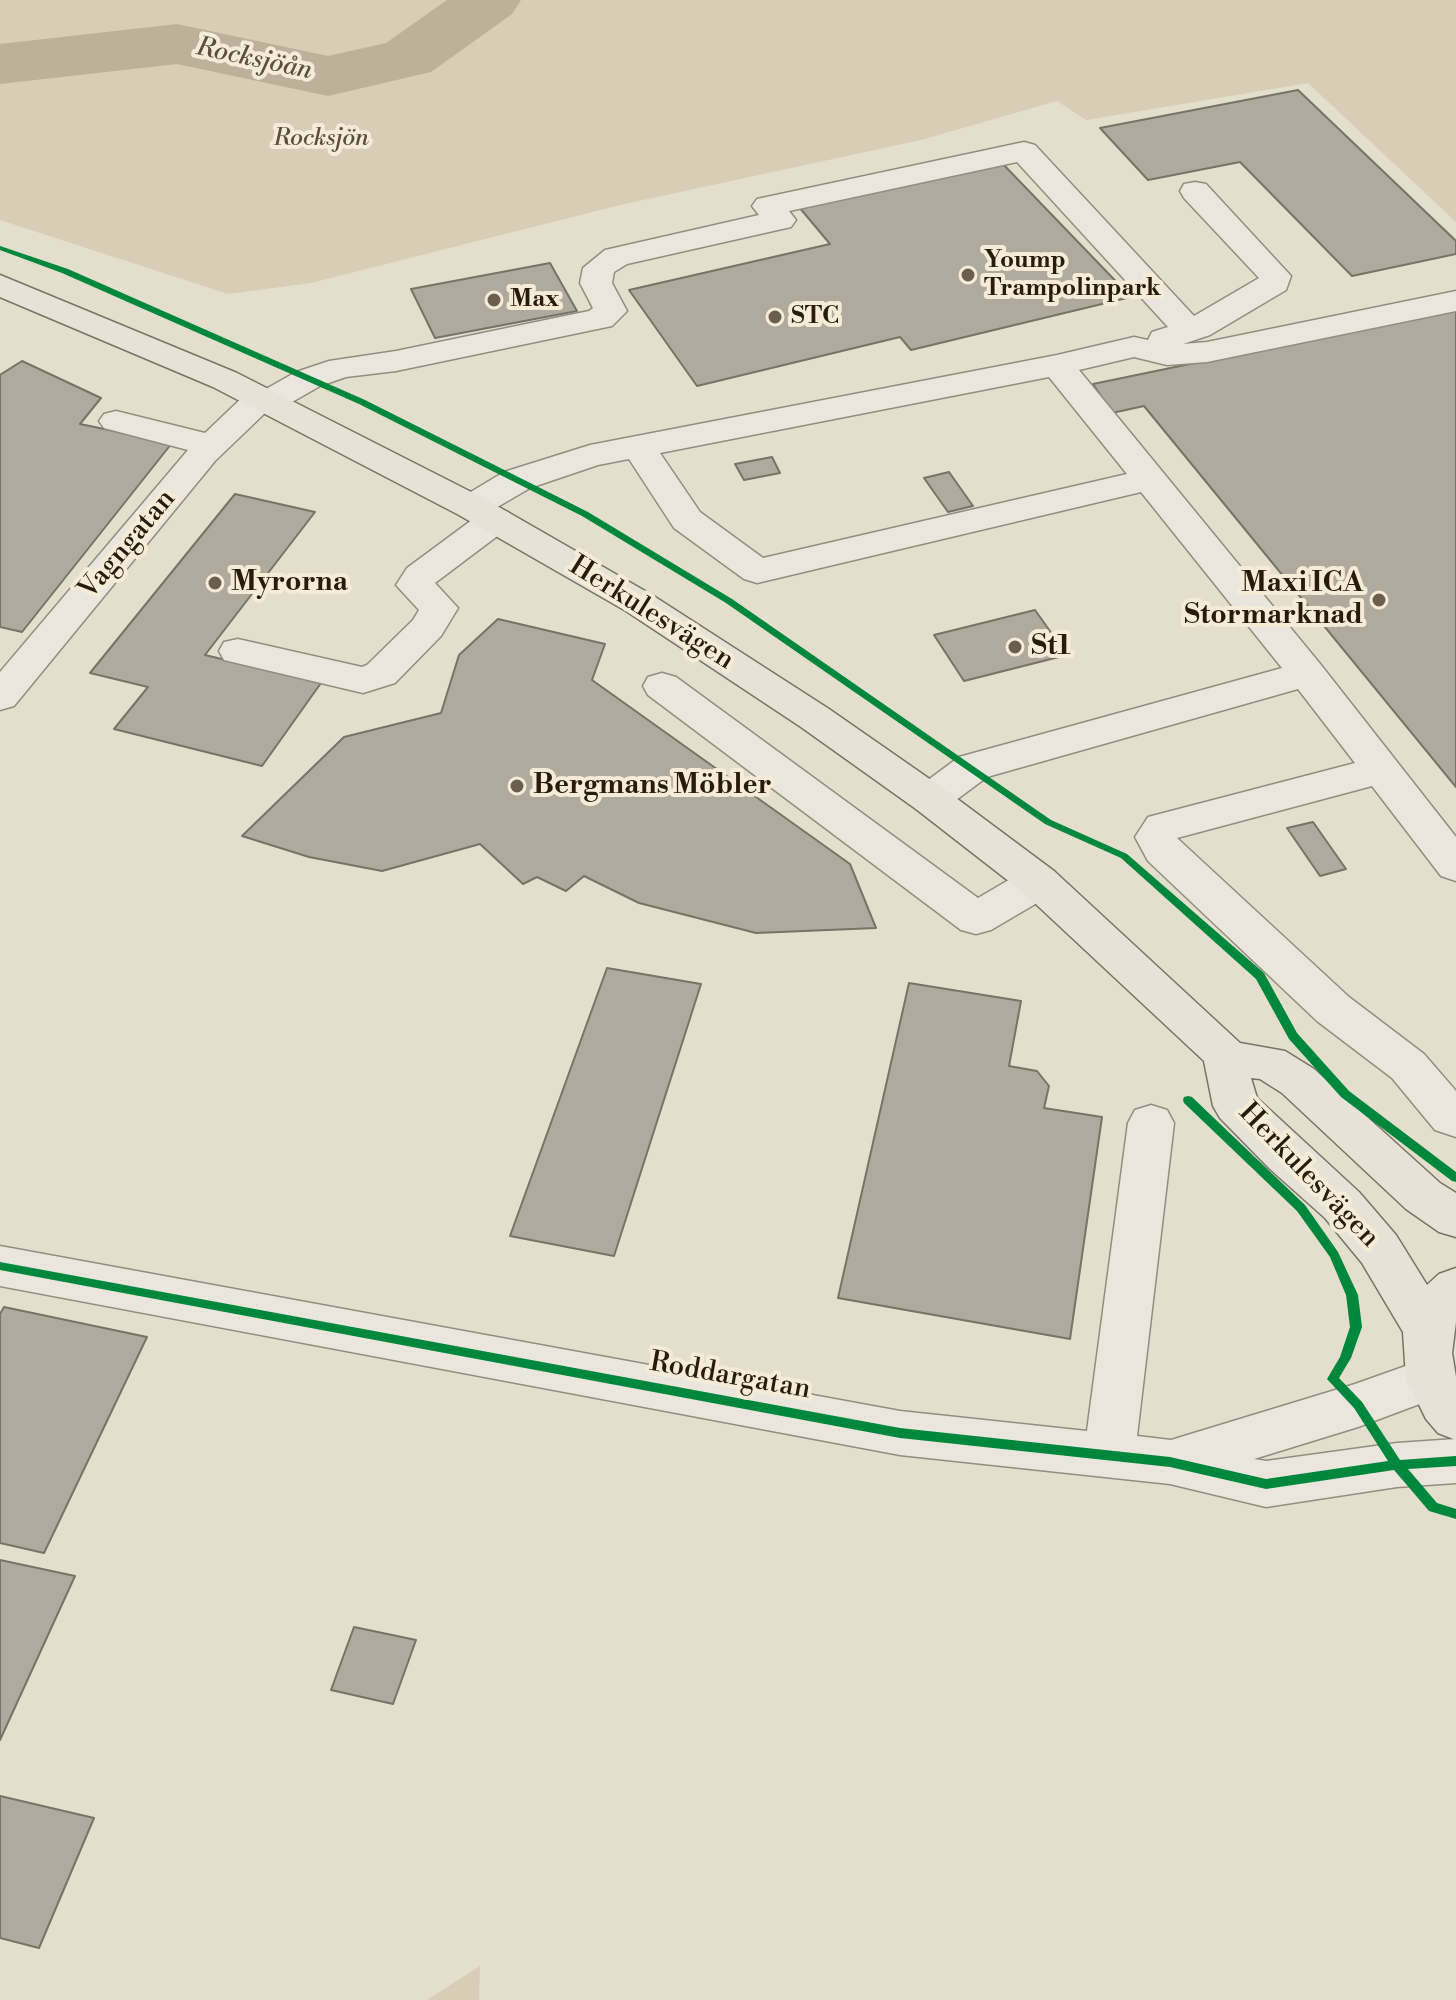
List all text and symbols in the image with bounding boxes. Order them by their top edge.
water label: Rocksjöån [193,33,315,87]
park label: Rocksjön [273,125,369,153]
place label: Yoump Trampolinpark [984,247,1161,303]
marker: Yoump Trampolinpark [959,266,977,284]
place label: Max [510,286,559,314]
marker: Max [485,291,503,309]
place label: STC [791,303,839,331]
marker: STC [766,308,784,326]
street label: Vagngatan [72,483,184,607]
street label: Herkulesvägen [562,550,740,678]
place label: Myrorna [231,566,348,600]
place label: Maxi ICA Stormarknad [1184,567,1363,633]
marker: Myrorna [206,574,224,592]
marker: Maxi ICA Stormarknad [1370,591,1388,609]
place label: St1 [1031,630,1071,664]
marker: St1 [1006,638,1024,656]
place label: Bergmans Möbler [533,769,772,803]
marker: Bergmans Möbler [508,777,526,795]
street label: Herkulesvägen [1231,1097,1385,1255]
street label: Roddargatan [647,1346,813,1408]

